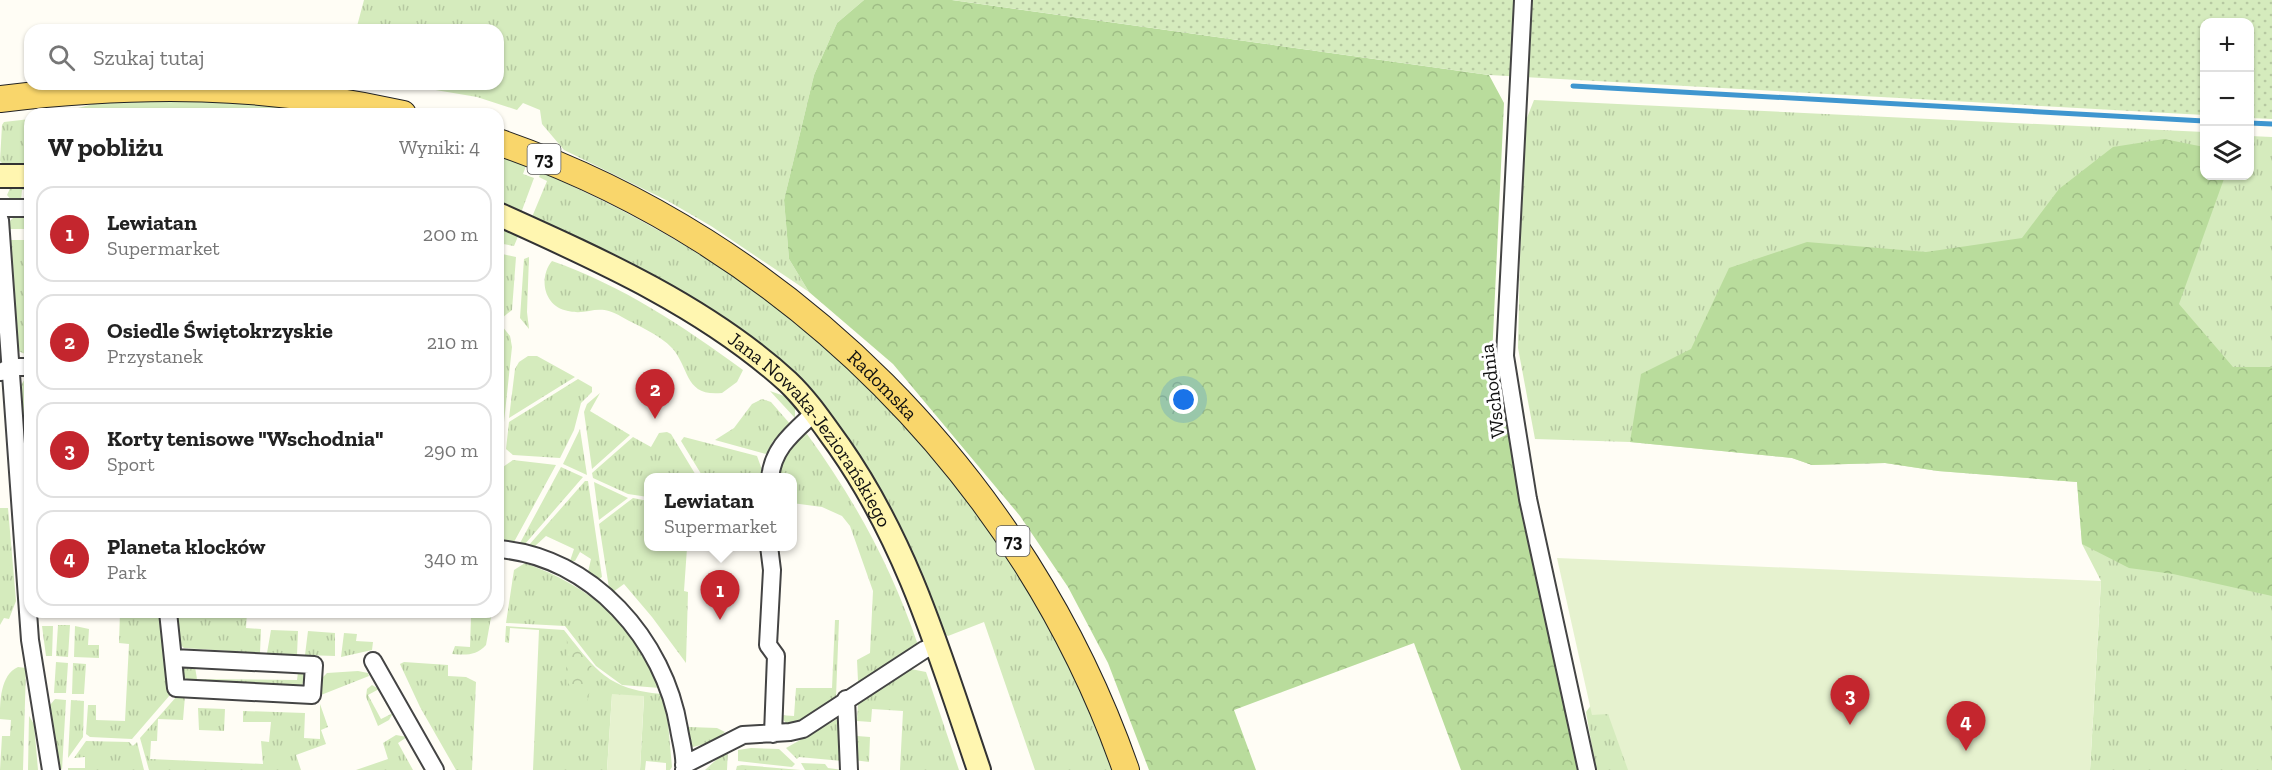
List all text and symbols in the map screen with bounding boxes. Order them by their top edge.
map controls [2200,18,2254,180]
button: + [2200,18,2254,72]
search box [24,24,504,90]
icon: search [45,41,78,74]
text: Szukaj tutaj [93,44,205,71]
button: − [2200,72,2254,126]
button: layers [2200,126,2254,180]
text: W pobliżu [48,131,163,163]
text: Wyniki: 4 [399,135,480,159]
road number: 73 [528,144,560,174]
text: Lewiatan [107,209,197,236]
text: 1 [65,222,74,246]
text: 200 m [423,222,478,246]
text: Supermarket [107,236,220,260]
text: Osiedle Świętokrzyskie [107,317,333,344]
street label: Jana Nowaka-Jeziorańskiego [724,326,897,531]
text: 2 [64,330,75,354]
text: 210 m [427,330,478,354]
street label: Wschodnia [1474,342,1510,439]
text: Przystanek [107,344,203,368]
street label: Radomska [843,345,923,425]
pin: 2 [636,370,674,419]
your location [1169,385,1198,414]
text: Korty tenisowe "Wschodnia" [107,425,383,452]
text: 3 [64,438,75,462]
text: 290 m [424,438,478,462]
text: Sport [107,452,155,476]
popup [644,473,797,551]
text: Lewiatan [664,487,754,514]
text: Supermarket [664,514,777,538]
road number: 73 [996,526,1030,556]
text: Planeta klocków [107,533,266,560]
text: 4 [64,546,75,570]
text: 340 m [424,546,478,570]
text: Park [107,560,147,584]
pin: 1 [700,570,740,620]
pin: 3 [1830,676,1870,725]
pin: 4 [1946,702,1986,751]

